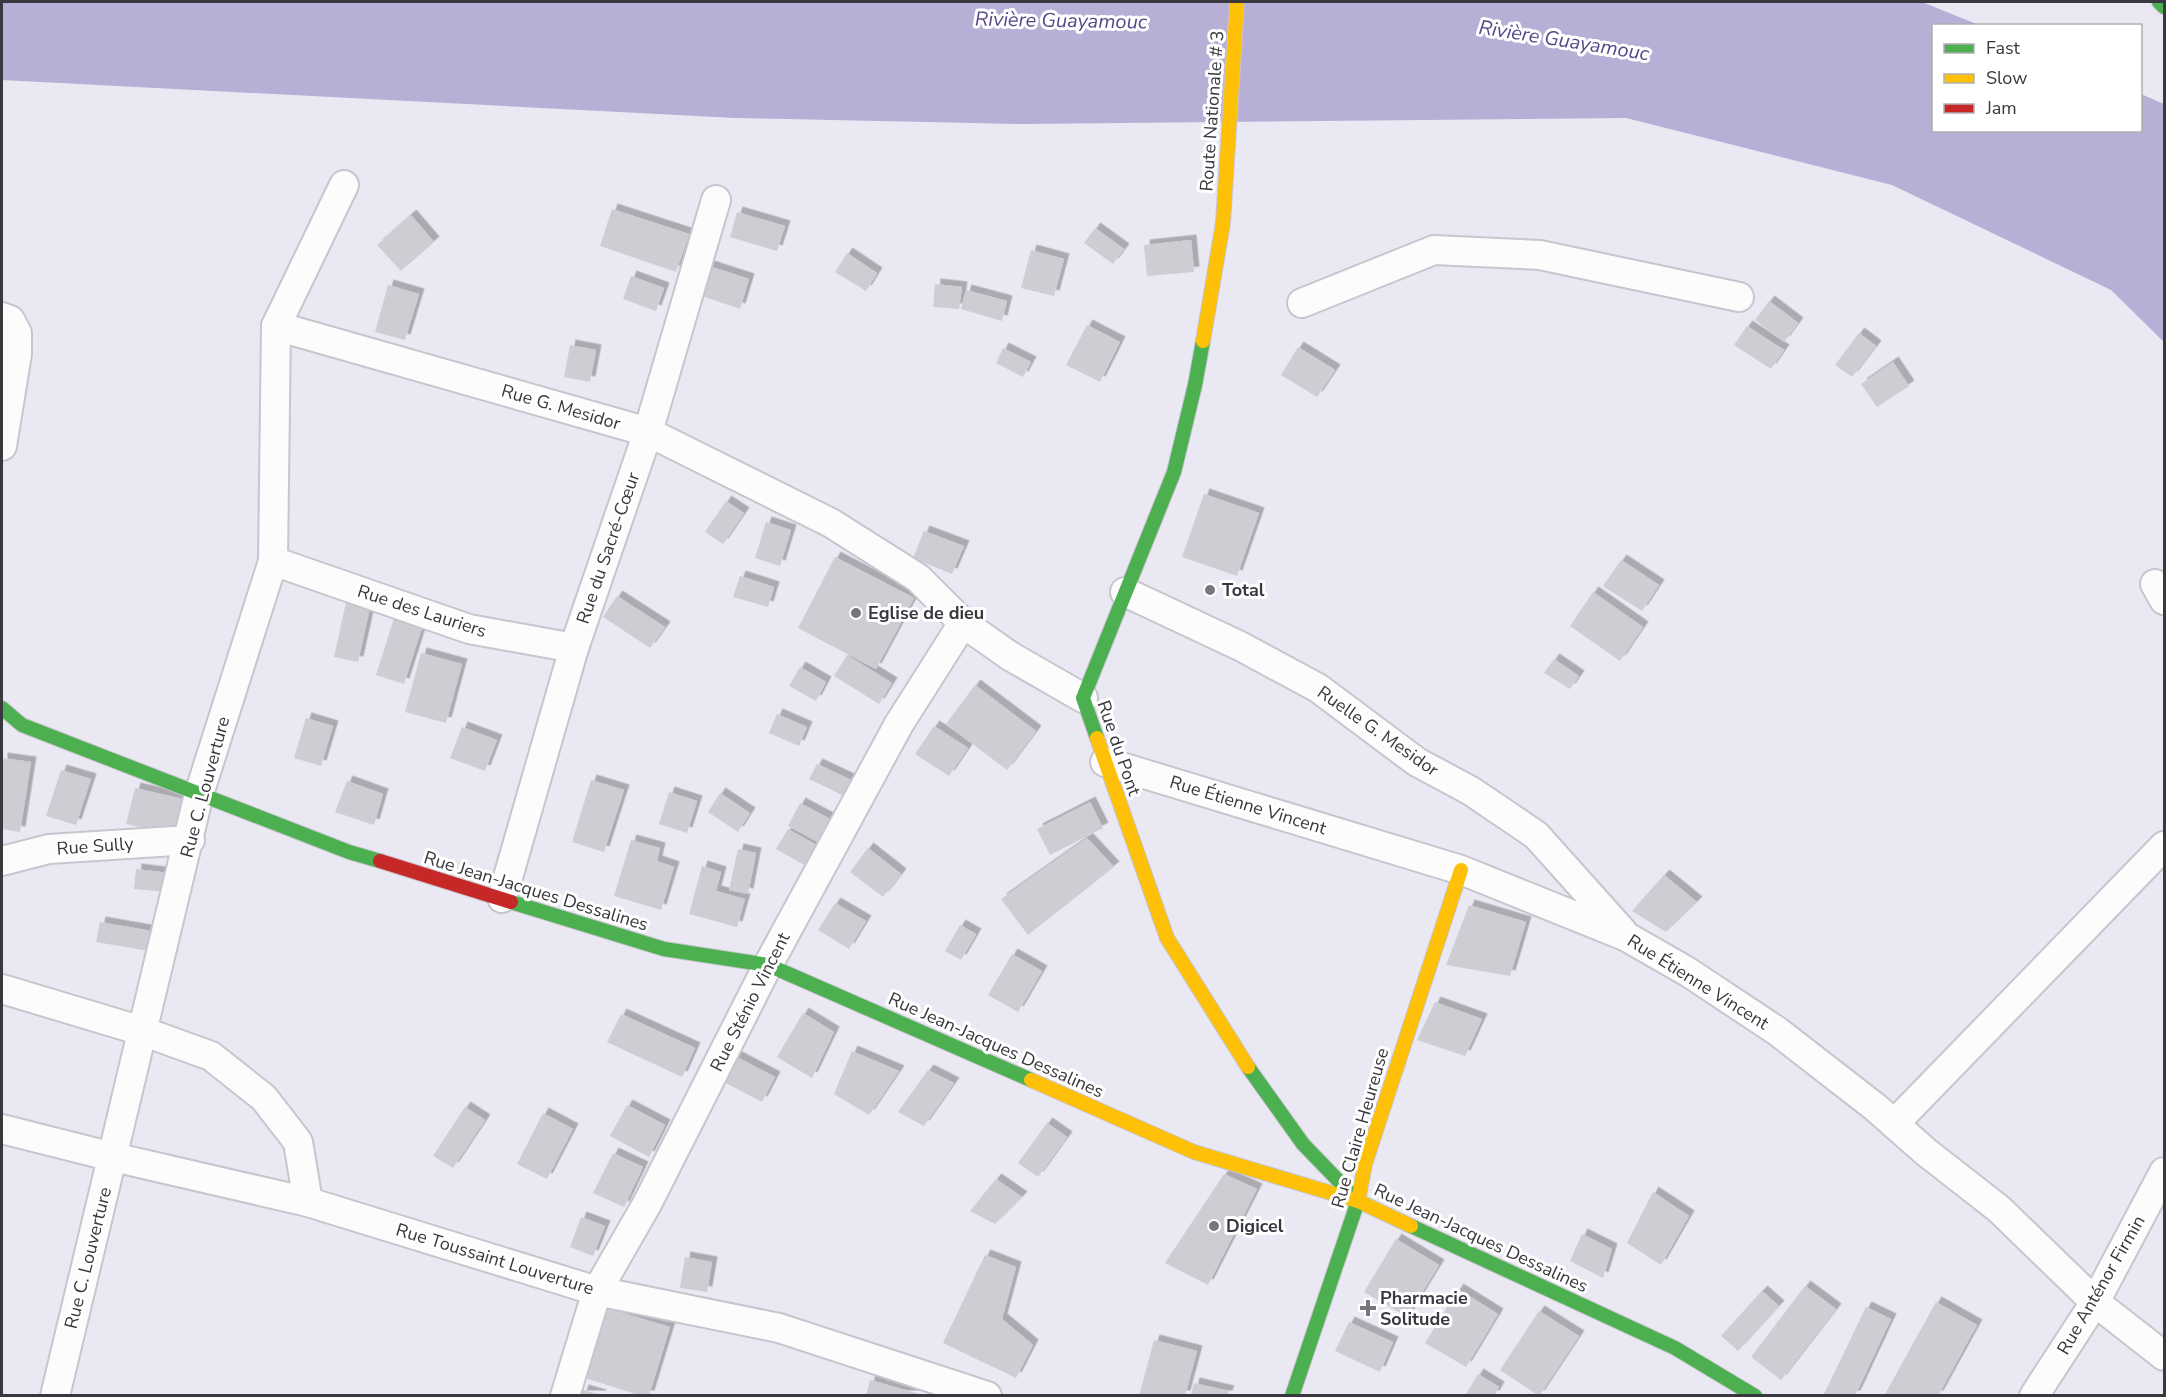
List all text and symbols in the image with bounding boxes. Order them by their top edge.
water label: Rivière Guayamouc [975,6,1148,36]
water label: Rivière Guayamouc [1477,14,1652,67]
legend [1932,24,2142,132]
street label: Route Nationale # 3 [1194,30,1230,192]
text: Fast [1986,36,2021,60]
text: Slow [1986,66,2027,90]
text: Jam [1985,96,2017,120]
street label: Rue G. Mesidor [499,379,624,436]
street label: Rue du Sacré-Cœur [571,469,645,627]
place label: Total [1222,578,1265,602]
street label: Rue des Lauriers [354,579,490,643]
marker: Total [1203,583,1217,597]
place label: Eglise de dieu [868,601,984,625]
marker: Eglise de dieu [849,606,863,620]
street label: Ruelle G. Mesidor [1313,680,1444,782]
street label: Rue du Pont [1092,697,1147,799]
street label: Rue C. Louverture [175,714,235,860]
street label: Rue Étienne Vincent [1167,770,1330,840]
street label: Rue Sully [56,831,135,861]
street label: Rue Jean-Jacques Dessalines [421,845,651,937]
street label: Rue Sténio Vincent [705,928,796,1076]
street label: Rue Étienne Vincent [1623,929,1774,1036]
street label: Rue Jean-Jacques Dessalines [885,987,1107,1103]
street label: Rue Claire Heureuse [1326,1045,1394,1211]
street label: Rue Jean-Jacques Dessalines [1370,1178,1592,1298]
street label: Rue C. Louverture [59,1185,117,1331]
street label: Rue Anténor Firmin [2051,1211,2151,1359]
place label: Digicel [1226,1214,1284,1238]
street label: Rue Toussaint Louverture [393,1217,597,1301]
marker: Digicel [1207,1219,1221,1233]
place label: Pharmacie Solitude [1380,1286,1468,1331]
marker: Pharmacie Solitude [1361,1301,1375,1315]

